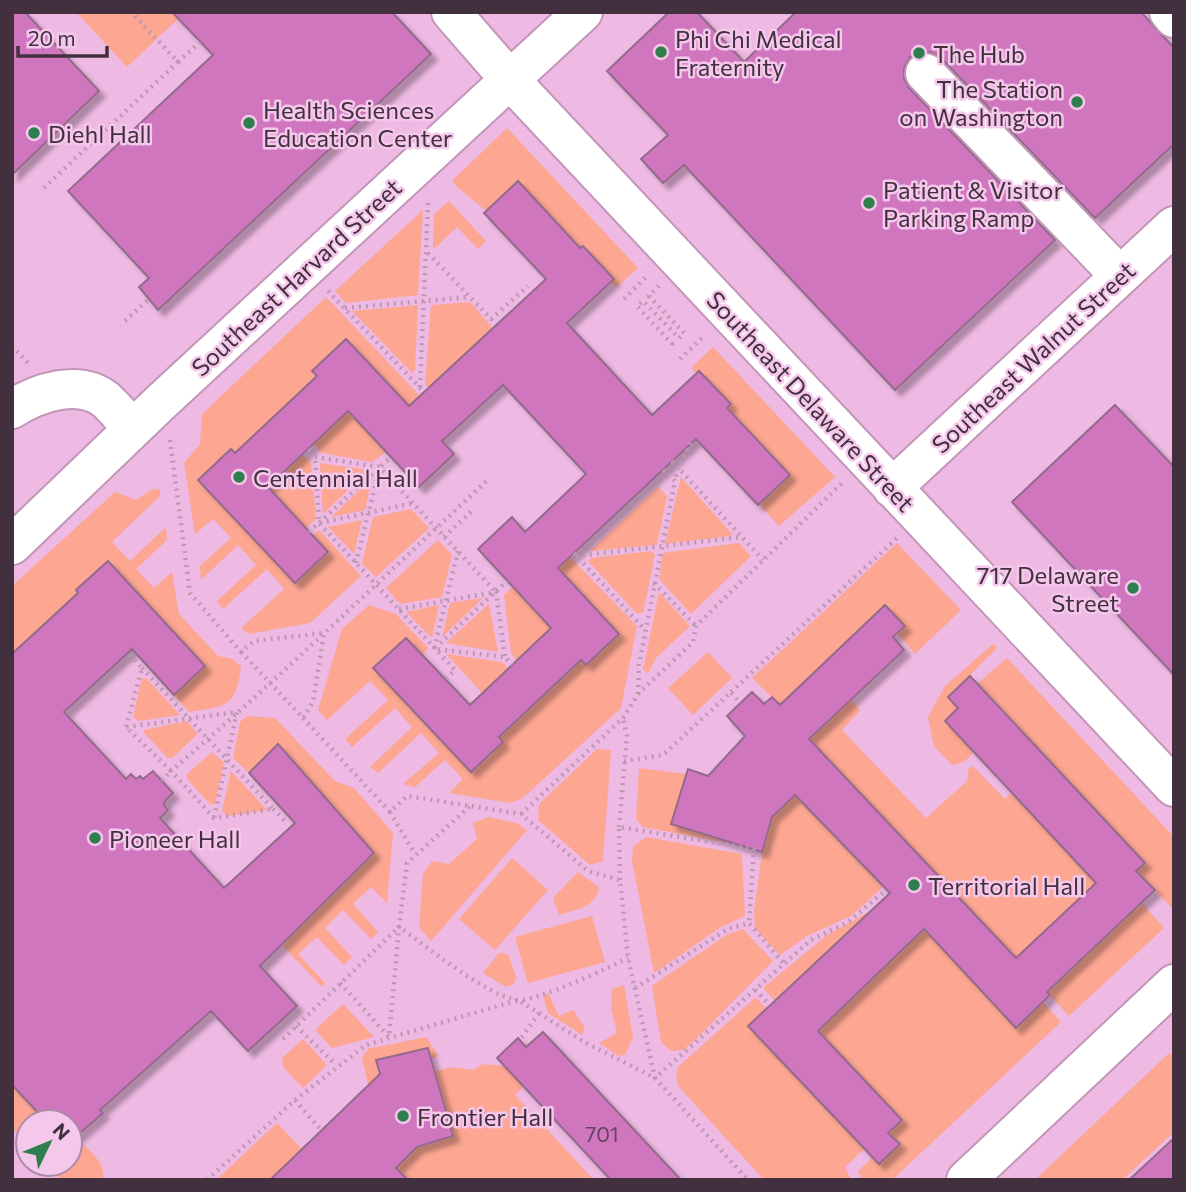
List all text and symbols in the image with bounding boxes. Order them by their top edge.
scale bar [18,14,107,58]
place label: Phi Chi Medical Fraternity [675,24,842,81]
text: 20 m [28,25,76,50]
place label: The Hub [933,39,1025,68]
marker: Phi Chi Medical Fraternity [653,44,669,60]
marker: The Hub [911,45,927,61]
place label: The Station on Washington [899,74,1063,131]
marker: The Station on Washington [1069,94,1085,110]
place label: Health Sciences Education Center [263,95,453,152]
marker: Health Sciences Education Center [241,115,257,131]
place label: Diehl Hall [48,119,152,148]
marker: Diehl Hall [26,125,42,141]
street label: Southeast Harvard Street [185,172,407,382]
place label: Patient & Visitor Parking Ramp [883,175,1063,232]
marker: Patient & Visitor Parking Ramp [861,195,877,211]
street label: Southeast Walnut Street [925,255,1141,459]
street label: Southeast Delaware Street [701,285,921,517]
place label: Centennial Hall [253,463,418,492]
marker: Centennial Hall [231,469,247,485]
place label: 717 Delaware Street [977,560,1119,617]
marker: 717 Delaware Street [1125,580,1141,596]
place label: Pioneer Hall [109,824,241,853]
marker: Pioneer Hall [87,830,103,846]
place label: Territorial Hall [928,871,1085,900]
marker: Territorial Hall [906,877,922,893]
place label: Frontier Hall [417,1102,553,1131]
north arrow [14,1108,84,1178]
marker: Frontier Hall [395,1108,411,1124]
text: N [49,1118,75,1144]
house number: 701 [585,1121,619,1146]

